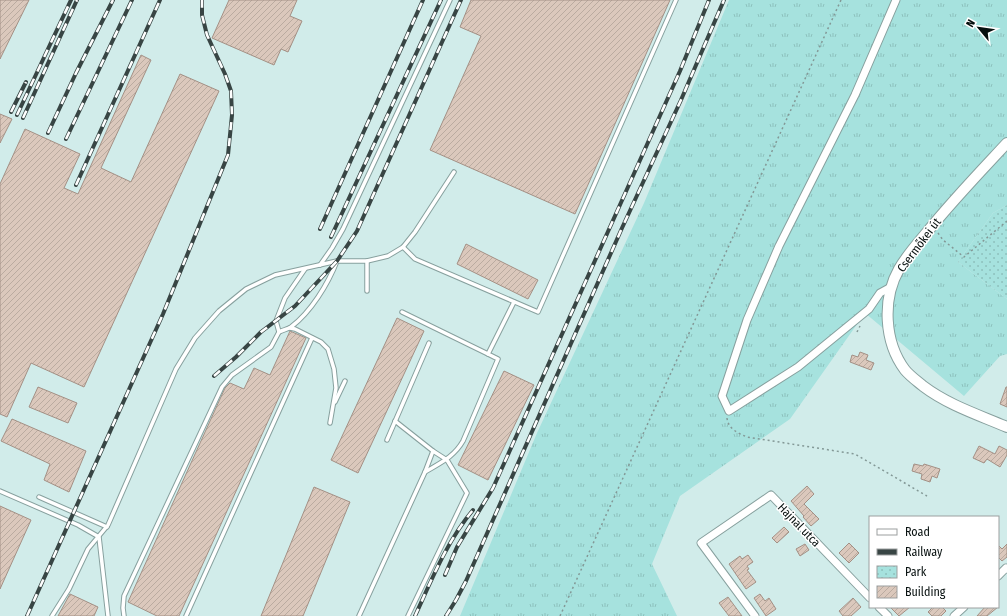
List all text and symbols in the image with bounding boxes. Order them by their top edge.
north arrow [959,8,999,48]
text: N [963,17,978,29]
street label: Csermőkei út [894,215,944,275]
street label: Hajnal utca [775,500,823,550]
legend [869,516,999,608]
text: Road [905,525,930,539]
text: Railway [905,545,943,559]
text: Park [905,565,927,579]
text: Building [905,585,946,599]

